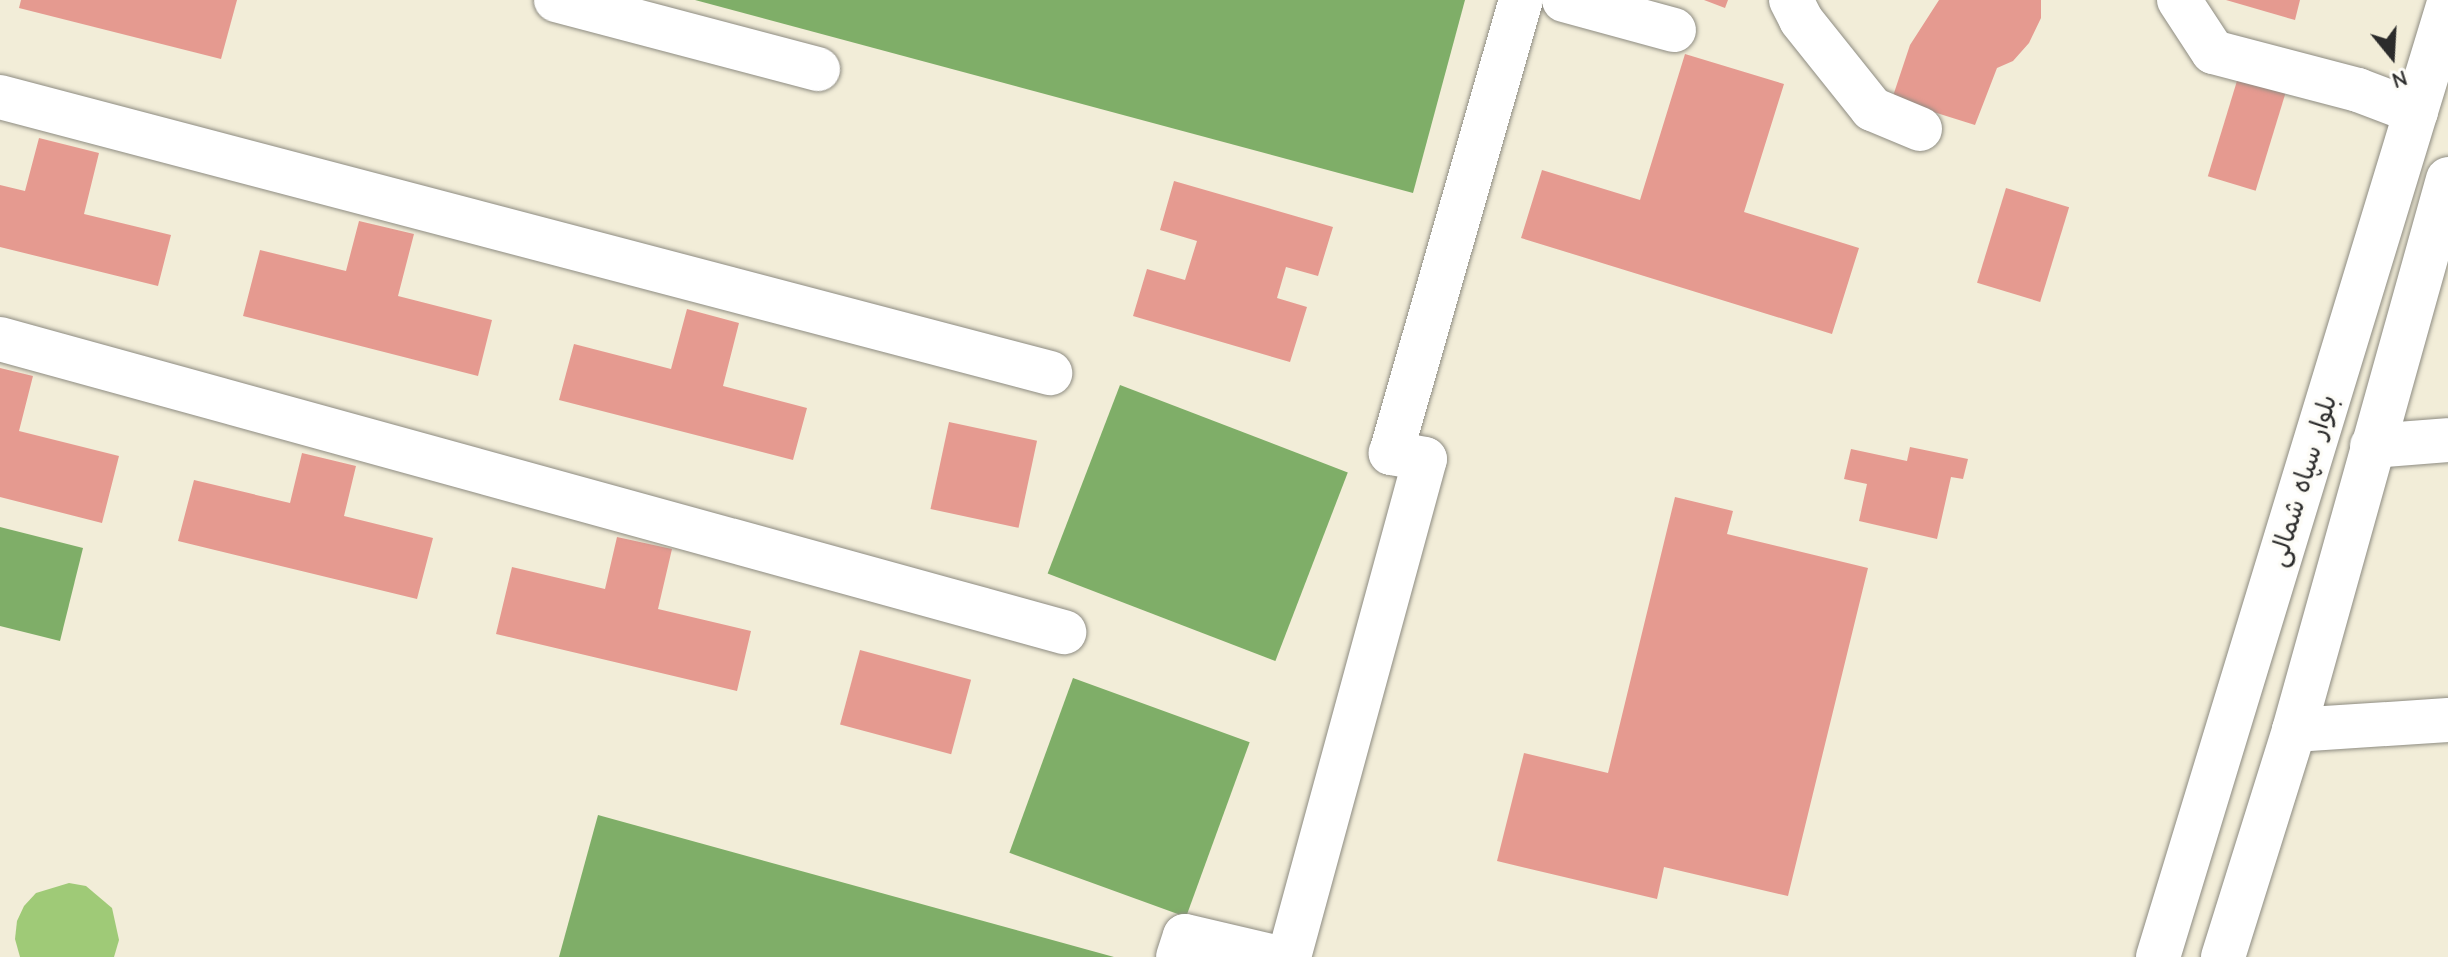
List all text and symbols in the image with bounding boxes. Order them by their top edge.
north arrow [2352,16,2432,96]
text: N [2389,64,2410,93]
street label: بلوار سپاه شمالی [2263,391,2345,571]

